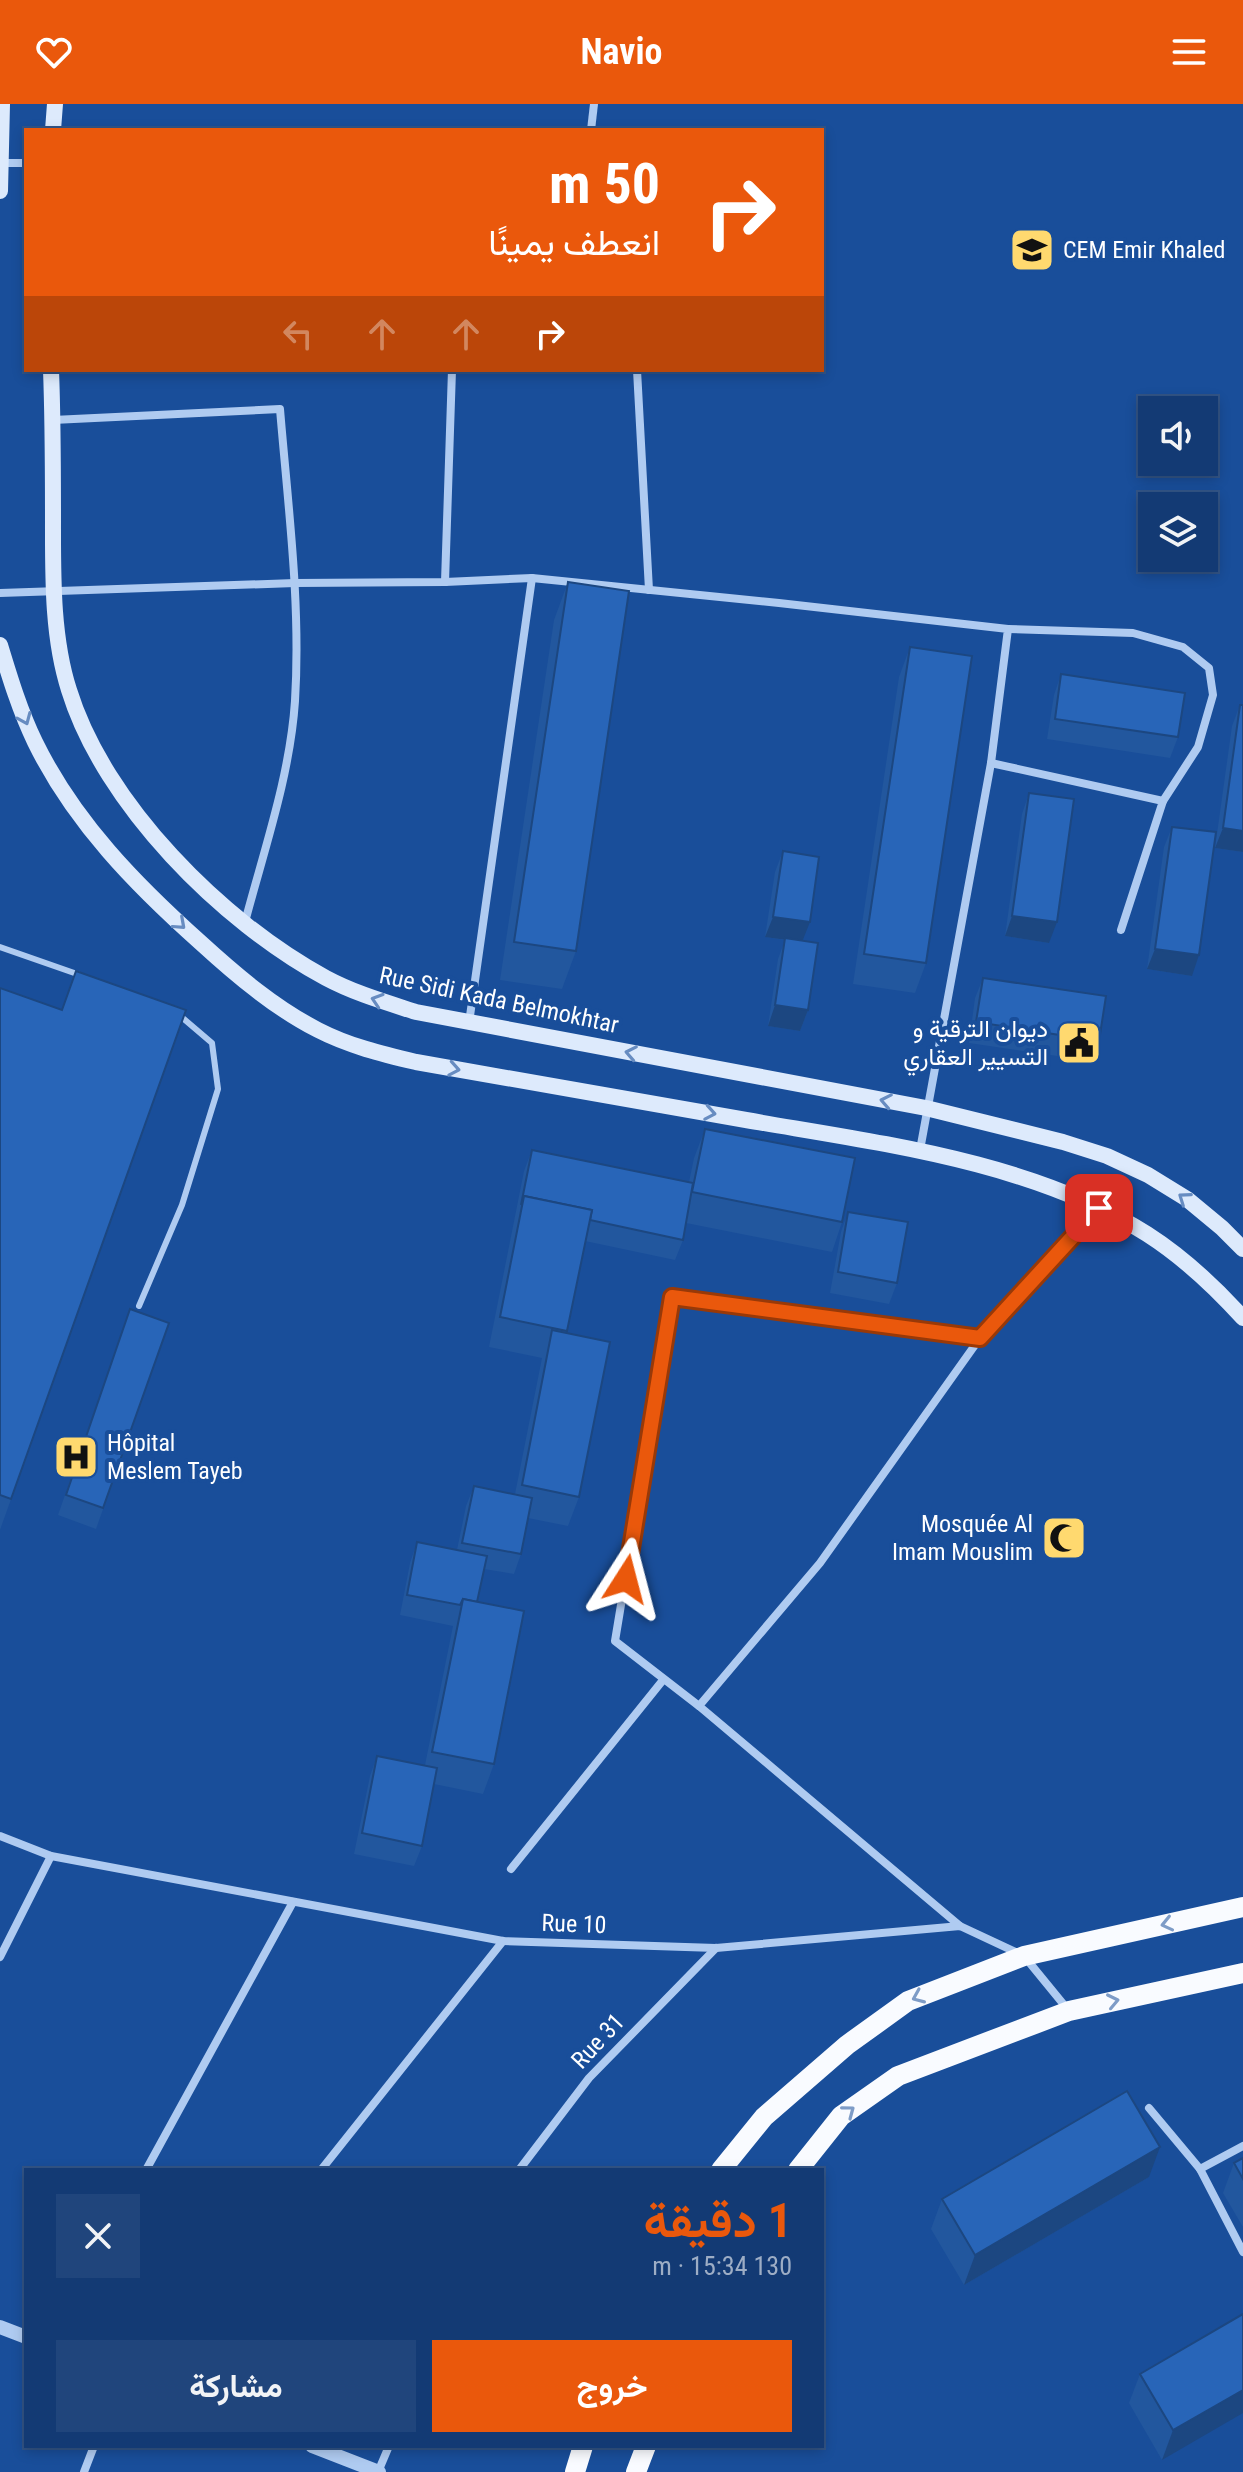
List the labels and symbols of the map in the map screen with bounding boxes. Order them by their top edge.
school or university icon: CEM Emir Khaled [1008,226,1056,274]
place label: CEM Emir Khaled [1063,236,1225,264]
one-way arrow [15,710,31,725]
one-way arrow [171,915,185,930]
street label: Rue Sidi Kada Belmokhtar [377,961,621,1039]
one-way arrow [370,993,384,1009]
place label: ديوان الترقية و التسيير العقاري [903,1015,1048,1076]
public building icon: ديوان الترقية و التسيير العقاري [1055,1019,1103,1067]
one-way arrow [624,1046,638,1063]
one-way arrow [447,1059,460,1076]
one-way arrow [880,1093,893,1110]
one-way arrow [703,1104,717,1121]
pin [1065,1174,1133,1242]
one-way arrow [1179,1193,1193,1208]
place label: Hôpital Meslem Tayeb [107,1429,243,1485]
hospital icon: Hôpital Meslem Tayeb [52,1433,100,1481]
place label: Mosquée Al Imam Mouslim [892,1510,1033,1566]
mosque icon: Mosquée Al Imam Mouslim [1040,1514,1088,1562]
position arrow [584,1537,668,1621]
street label: Rue 10 [541,1909,607,1939]
one-way arrow [1161,1915,1174,1932]
one-way arrow [912,1988,927,2004]
one-way arrow [1105,1993,1119,2010]
street label: Rue 31 [566,2008,630,2074]
one-way arrow [840,2107,855,2121]

